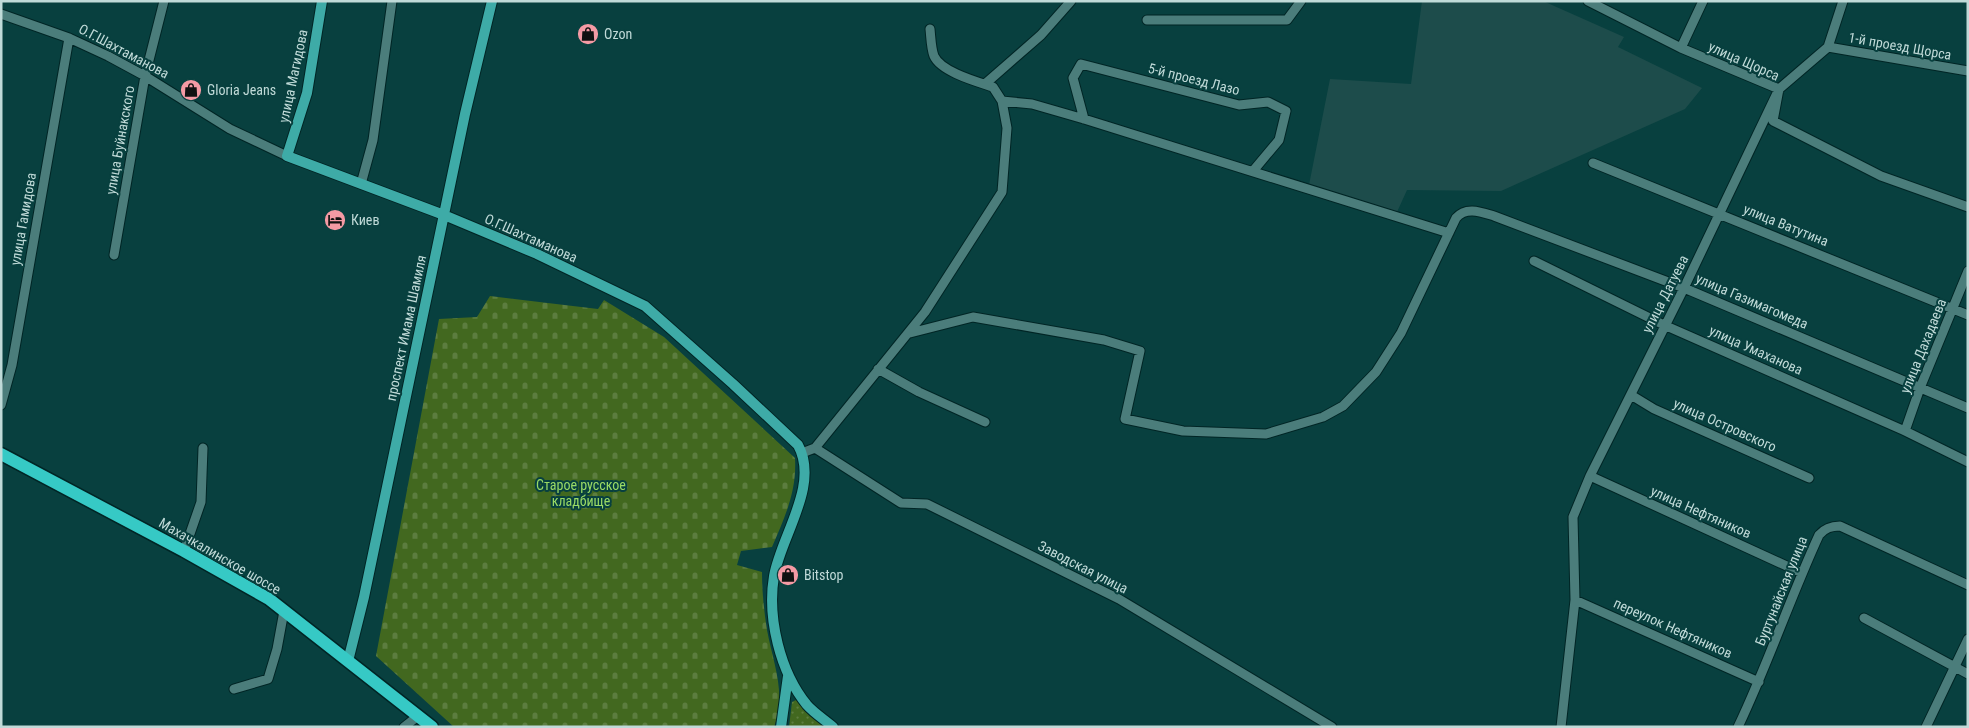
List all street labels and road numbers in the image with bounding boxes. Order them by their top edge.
street label: О.Г.Шахтаманова [76,21,172,81]
street label: улица Магидова [275,28,311,124]
street label: 1-й проезд Щорса [1847,29,1953,63]
street label: улица Щорса [1706,38,1782,84]
street label: 5-й проезд Лазо [1146,60,1242,98]
street label: улица Буйнакского [103,84,137,196]
street label: улица Гамидова [7,172,39,266]
street label: улица Ватутина [1741,201,1831,249]
street label: О.Г.Шахтаманова [482,210,580,266]
street label: улица Датуева [1639,252,1691,336]
street label: проспект Имама Шамиля [383,254,429,402]
street label: улица Газимагомеда [1694,270,1810,332]
street label: улица Дахадаева [1897,296,1949,396]
street label: улица Умаханова [1707,322,1805,378]
street label: улица Островского [1671,395,1779,455]
street label: улица Нефтяников [1648,483,1754,541]
street label: Махачкалинское шоссе [156,515,284,598]
street label: Буртунайская улица [1752,534,1810,648]
street label: Заводская улица [1035,537,1131,597]
street label: переулок Нефтяников [1611,595,1735,661]

